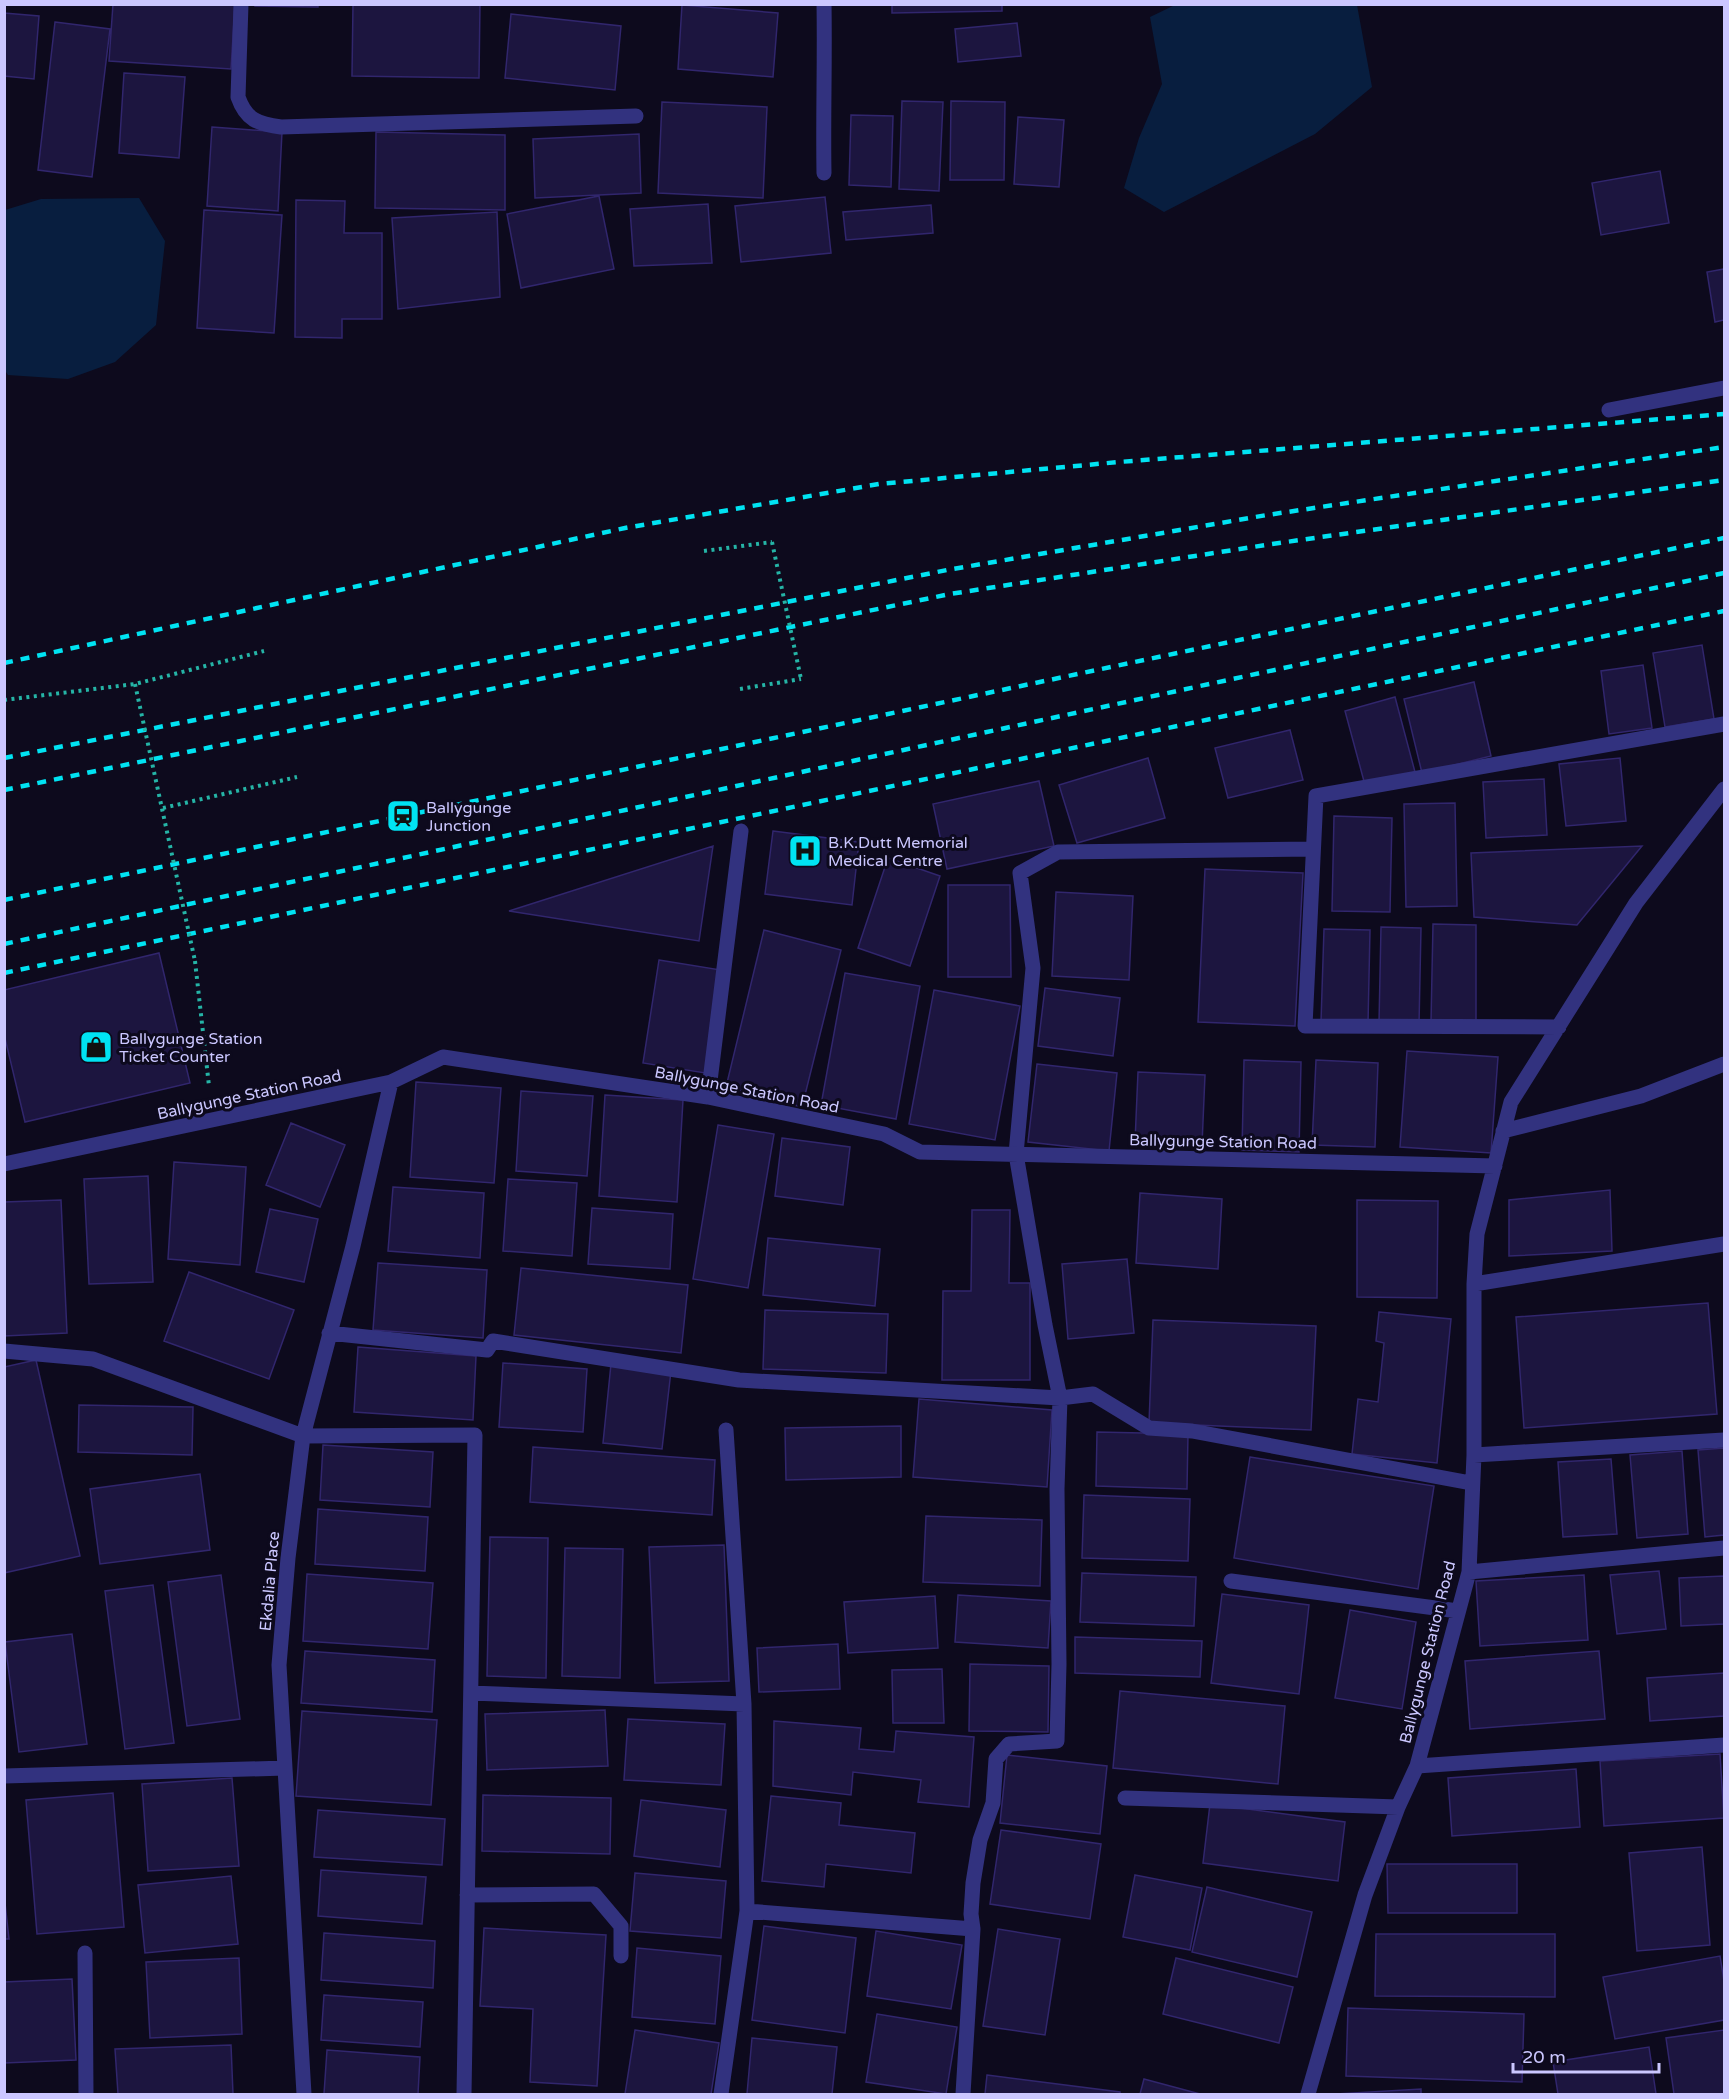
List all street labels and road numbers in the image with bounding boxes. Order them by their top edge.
street label: Ballygunge Station Road [653,1062,841,1118]
street label: Ballygunge Station Road [155,1066,343,1124]
street label: Ballygunge Station Road [1129,1130,1317,1154]
street label: Ekdalia Place [256,1530,284,1632]
street label: Ballygunge Station Road [1396,1559,1460,1746]

